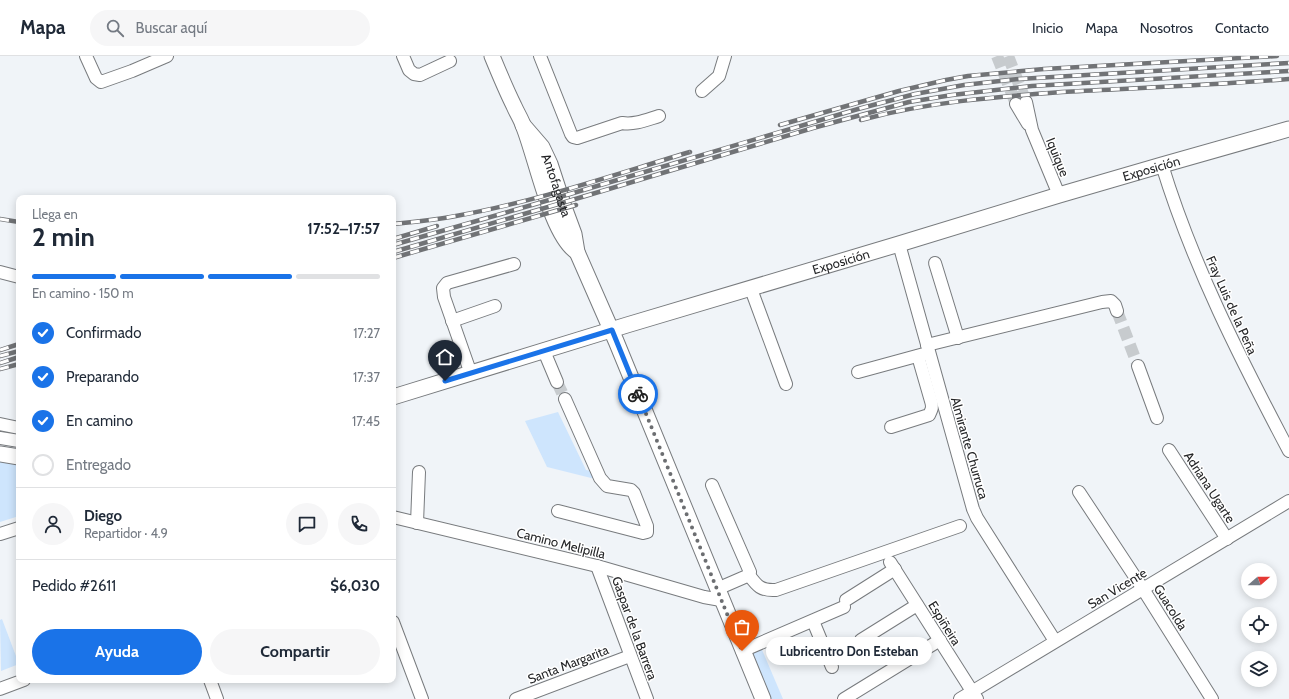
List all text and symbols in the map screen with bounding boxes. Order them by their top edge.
search box [90,10,370,46]
text: Mapa [20,16,66,39]
icon: search [104,17,126,39]
text: Buscar aquí [136,19,207,37]
text: Inicio [1032,19,1063,37]
text: Mapa [1085,19,1118,37]
text: Nosotros [1140,19,1193,37]
text: Contacto [1215,19,1269,37]
street label: Iquique [1043,135,1073,179]
street label: Antofagasta [538,151,575,220]
street label: Exposición [1121,152,1182,184]
text: Llega en [32,206,78,222]
text: 17:52–17:57 [307,220,380,238]
text: 2 min [32,221,95,253]
street label: Exposición [810,245,871,277]
street label: Fray Luis de la Peña [1203,253,1261,358]
text: En camino · 150 m [32,285,134,301]
icon: check [32,322,54,344]
text: Confirmado [66,324,141,342]
text: 17:27 [353,325,380,341]
pin [428,340,462,381]
icon: home [434,346,456,368]
icon: check [32,366,54,388]
text: Preparando [66,368,139,386]
text: 17:37 [353,369,380,385]
courier [618,374,658,414]
icon: bike [627,383,649,405]
street label: Almirante Churruca [948,395,992,502]
icon: check [32,410,54,432]
text: En camino [66,412,133,430]
text: 17:45 [352,413,380,429]
street label: Adriana Ugarte [1181,448,1239,526]
text: Entregado [66,456,131,474]
button: person [32,503,74,545]
button: chat [286,503,328,545]
button: phone [338,503,380,545]
text: Diego [84,507,122,525]
street label: Camino Melipilla [515,524,608,562]
text: Repartidor · 4.9 [84,525,168,541]
north arrow [1241,563,1277,599]
map controls [1241,563,1277,687]
street label: San Vicente [1085,564,1150,612]
street label: Gaspar de la Barrera [609,574,661,683]
text: Pedido #2611 [32,577,116,595]
text: $6,030 [330,577,380,595]
street label: Guacolda [1151,581,1192,634]
street label: Espiñeira [925,598,965,649]
button: locate [1241,607,1277,643]
pin [725,610,759,651]
icon: bag [731,616,753,638]
button: Ayuda [32,629,202,675]
button: Compartir [210,629,380,675]
callout: Lubricentro Don Esteban [766,637,932,665]
street label: Santa Margarita [525,641,611,687]
text: Lubricentro Don Esteban [780,643,918,659]
button: layers [1241,651,1277,687]

